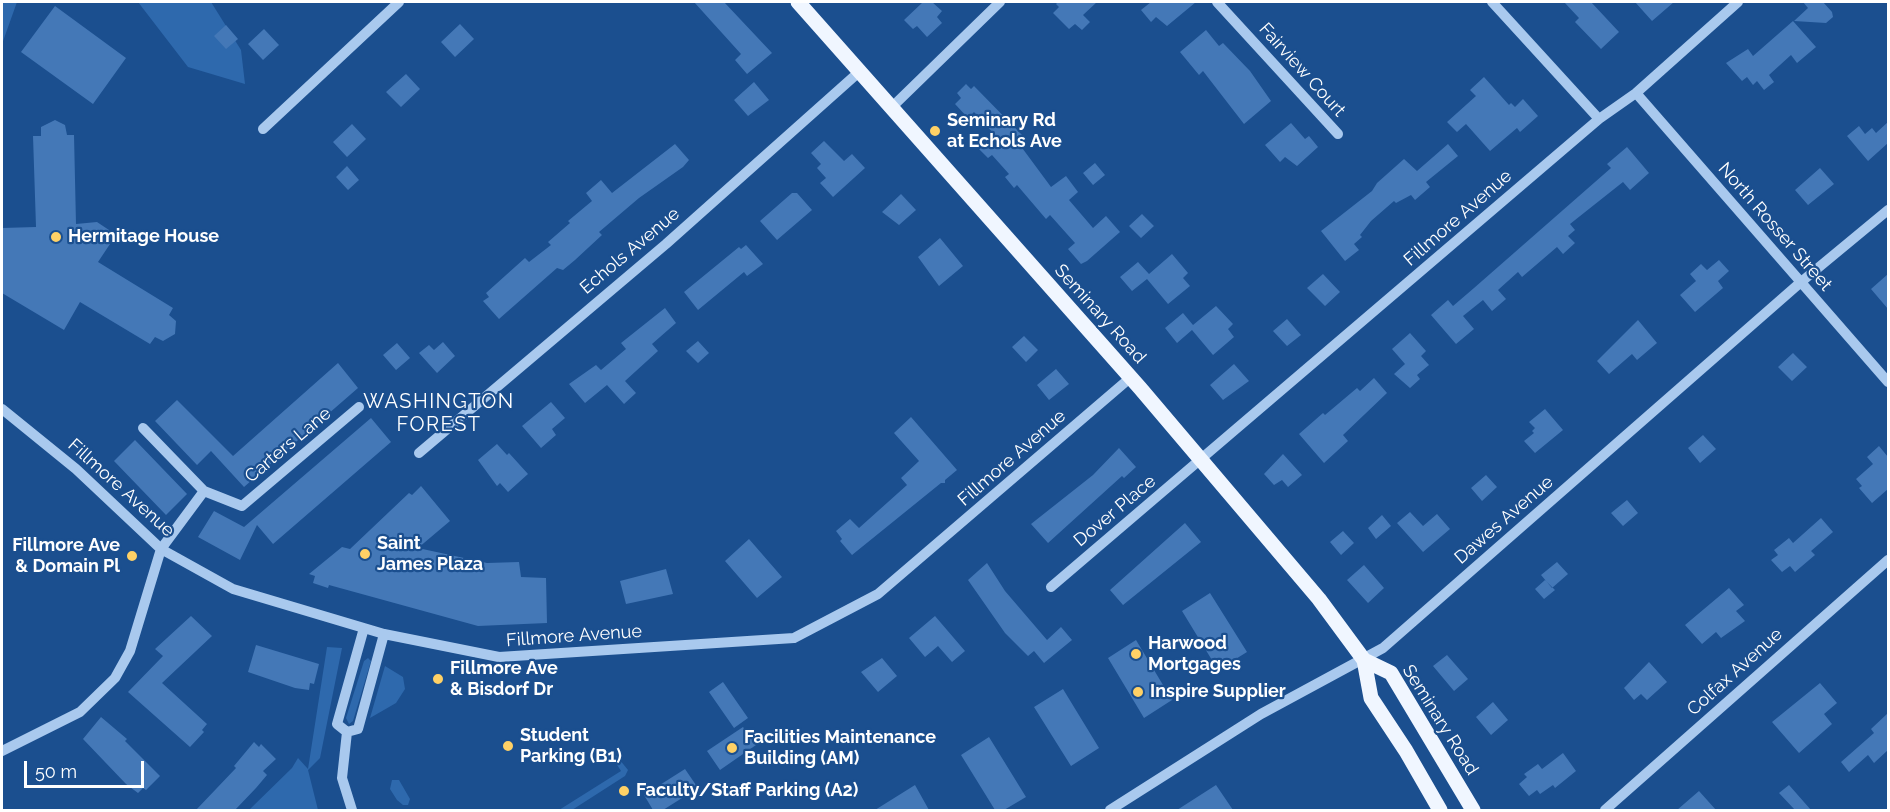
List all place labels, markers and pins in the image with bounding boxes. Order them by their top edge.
place label: Seminary Rd at Echols Ave [947,110,1062,152]
marker: Seminary Rd at Echols Ave [928,124,942,138]
place label: Hermitage House [68,226,219,248]
marker: Hermitage House [49,230,63,244]
place label: Saint James Plaza [377,533,483,576]
place label: Fillmore Ave & Domain Pl [12,535,120,578]
marker: Saint James Plaza [358,547,372,561]
marker: Fillmore Ave & Domain Pl [125,549,139,563]
place label: Harwood Mortgages [1148,633,1241,676]
marker: Harwood Mortgages [1129,647,1143,661]
place label: Fillmore Ave & Bisdorf Dr [450,658,558,700]
marker: Fillmore Ave & Bisdorf Dr [431,672,445,686]
place label: Inspire Supplier [1150,681,1286,703]
marker: Inspire Supplier [1131,685,1145,699]
place label: Student Parking (B1) [520,725,622,768]
place label: Facilities Maintenance Building (AM) [744,727,936,770]
marker: Student Parking (B1) [501,739,515,753]
marker: Facilities Maintenance Building (AM) [725,741,739,755]
place label: Faculty/Staff Parking (A2) [636,780,858,802]
marker: Faculty/Staff Parking (A2) [617,784,631,798]

